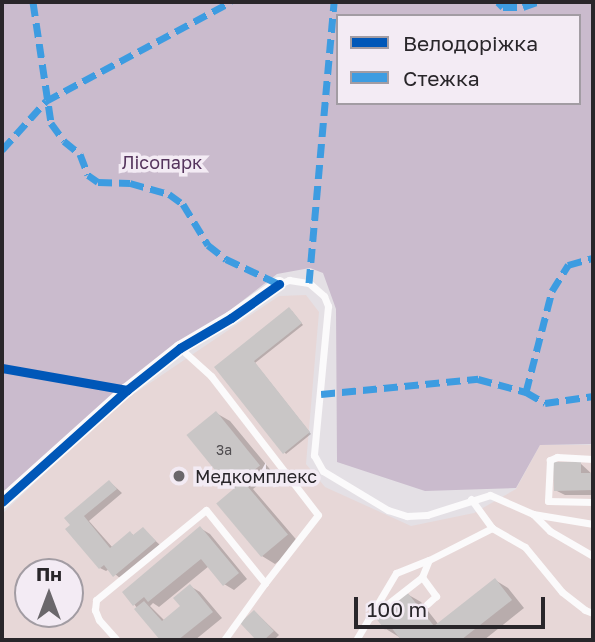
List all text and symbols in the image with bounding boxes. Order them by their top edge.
legend [336,14,581,105]
text: Велодоріжка [403,30,538,56]
text: Стежка [403,65,480,91]
park label: Лісопарк [122,151,202,173]
house number: 3а [216,442,232,458]
place label: Медкомплекс [195,465,317,487]
marker: Медкомплекс [169,466,189,486]
north arrow [14,558,84,628]
text: Пн [36,562,62,585]
scale bar [357,582,548,626]
text: 100 m [367,596,427,622]

